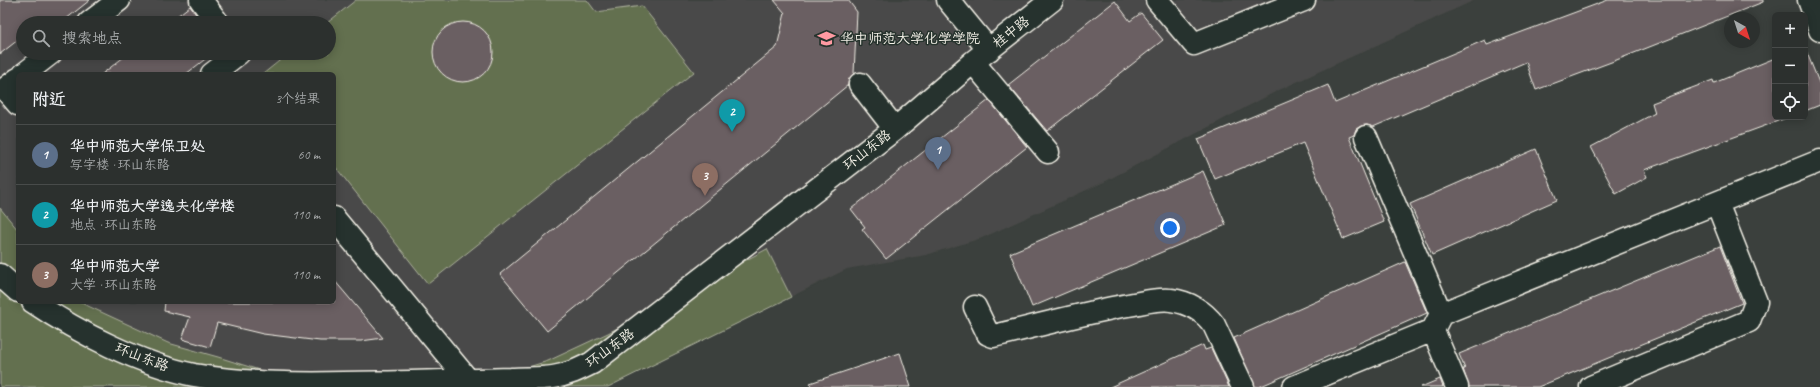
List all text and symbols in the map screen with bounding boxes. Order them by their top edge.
street label: 桂中路 [989,12,1033,52]
north arrow [1724,12,1760,48]
map controls [1772,12,1808,120]
button: + [1772,12,1808,48]
search box [16,16,336,60]
icon: search [30,27,52,49]
school or university icon: 华中师范大学化学学院 [817,28,837,48]
text: 搜索地点 [62,29,122,48]
place label: 华中师范大学化学学院 [840,30,980,47]
button: − [1772,48,1808,84]
button: locate [1772,84,1808,120]
text: 附近 [32,89,66,110]
text: 3个结果 [275,91,320,107]
pin: 2 [719,99,745,132]
street label: 环山东路 [840,126,894,174]
text: 华中师范大学保卫处 [70,137,205,156]
pin: 1 [925,137,951,170]
text: 1 [42,147,48,163]
text: 60 m [298,147,320,163]
text: 写字楼 · 环山东路 [70,157,170,173]
pin: 3 [692,163,718,196]
text: 华中师范大学逸夫化学楼 [70,197,235,216]
text: 2 [42,207,48,223]
text: 110 m [292,207,320,223]
text: 地点 · 环山东路 [70,217,157,233]
your location [1160,218,1180,238]
text: 华中师范大学 [70,257,160,276]
text: 3 [42,267,48,283]
text: 110 m [292,267,320,283]
text: 大学 · 环山东路 [70,277,157,293]
street label: 环山东路 [582,325,638,371]
street label: 环山东路 [113,339,171,375]

